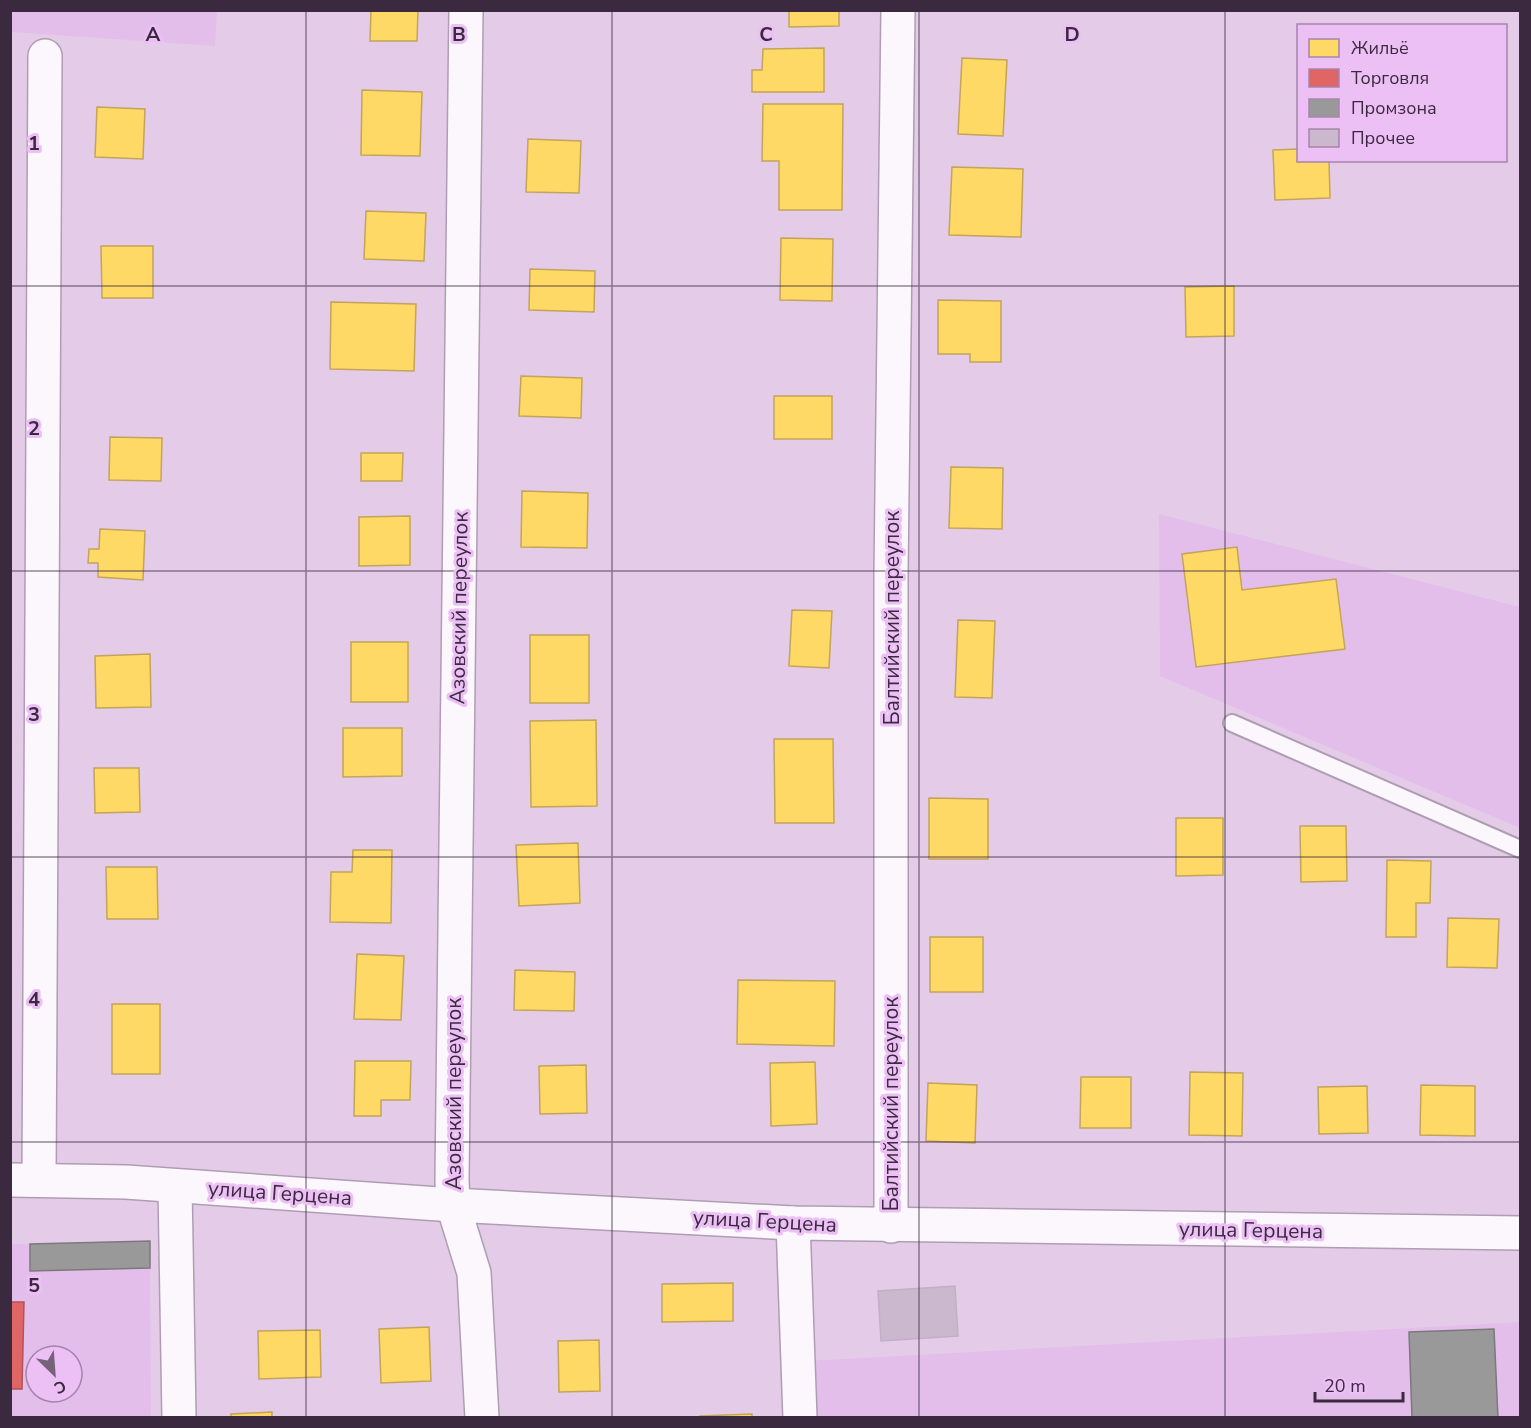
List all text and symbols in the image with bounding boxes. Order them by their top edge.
text: A [146,21,161,48]
text: B [452,21,466,48]
text: C [759,21,773,48]
text: D [1064,21,1080,48]
legend [1297,24,1507,162]
text: Жильё [1351,36,1409,60]
text: Торговля [1351,66,1429,90]
text: Промзона [1351,96,1437,120]
text: Прочее [1351,126,1415,150]
text: 1 [28,130,40,157]
text: 2 [28,415,40,442]
street label: Азовский переулок [443,510,475,705]
street label: Балтийский переулок [878,510,906,725]
text: 3 [28,701,40,728]
text: 4 [28,986,40,1013]
street label: Балтийский переулок [877,996,905,1211]
street label: Азовский переулок [440,997,468,1190]
street label: улица Герцена [207,1174,353,1212]
street label: улица Герцена [692,1203,838,1239]
street label: улица Герцена [1179,1215,1323,1245]
text: 5 [28,1272,40,1299]
north arrow [24,1344,84,1404]
scale bar [1315,1365,1404,1403]
text: С [50,1374,69,1399]
text: 20 m [1324,1374,1366,1398]

